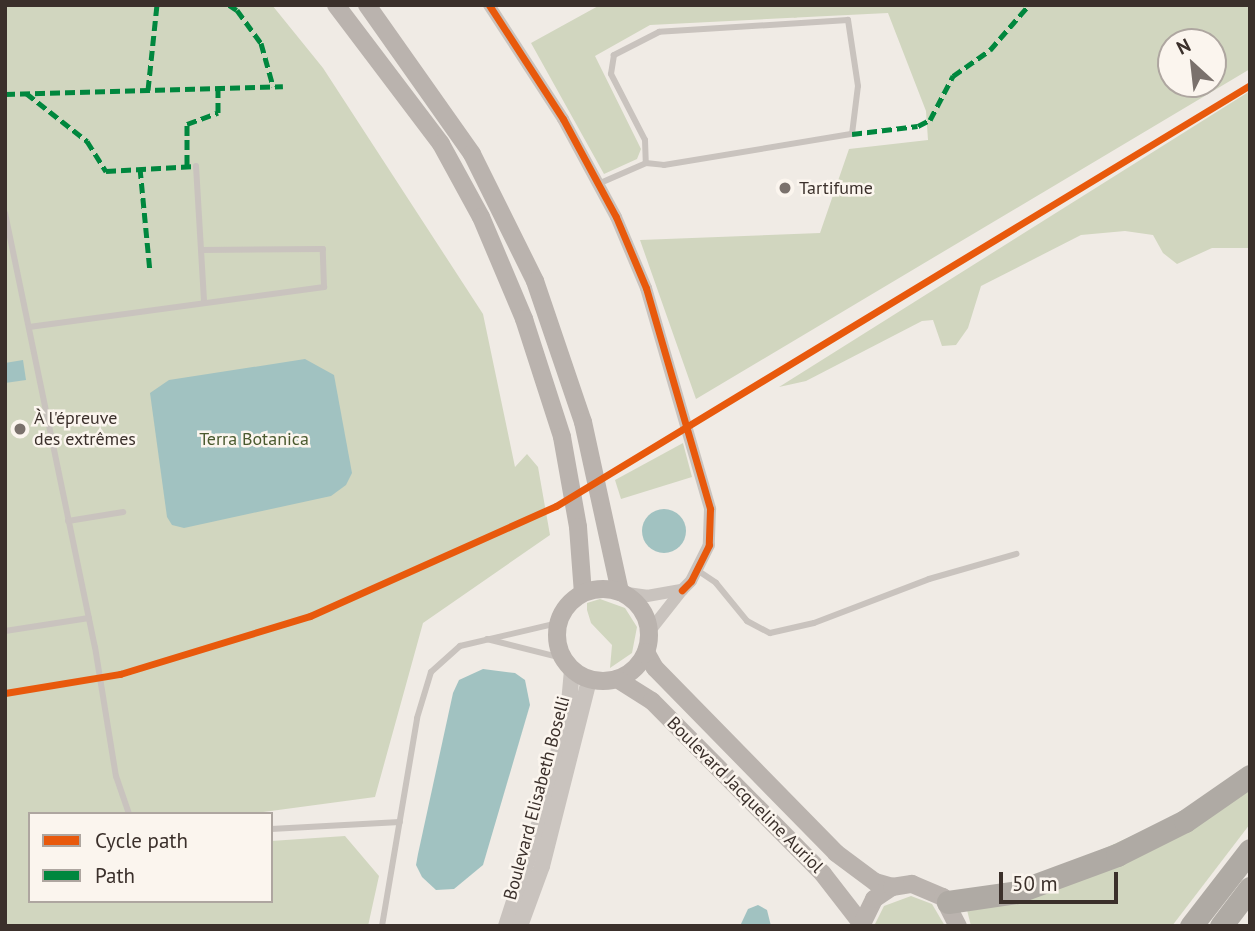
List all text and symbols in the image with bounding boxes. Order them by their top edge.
north arrow [1157,28,1227,98]
text: N [1172,33,1194,60]
place label: Tartifume [799,177,873,199]
marker: Tartifume [777,180,793,196]
place label: À l'épreuve des extrêmes [34,408,136,450]
marker: À l'épreuve des extrêmes [12,421,28,437]
park label: Terra Botanica [199,428,309,450]
street label: Boulevard Elisabeth Boselli [499,694,575,902]
street label: Boulevard Jacqueline Auriol [662,712,828,878]
legend [28,812,273,903]
text: Cycle path [95,827,188,854]
scale bar [1003,858,1122,902]
text: Path [95,862,135,889]
text: 50 m [1012,870,1058,897]

